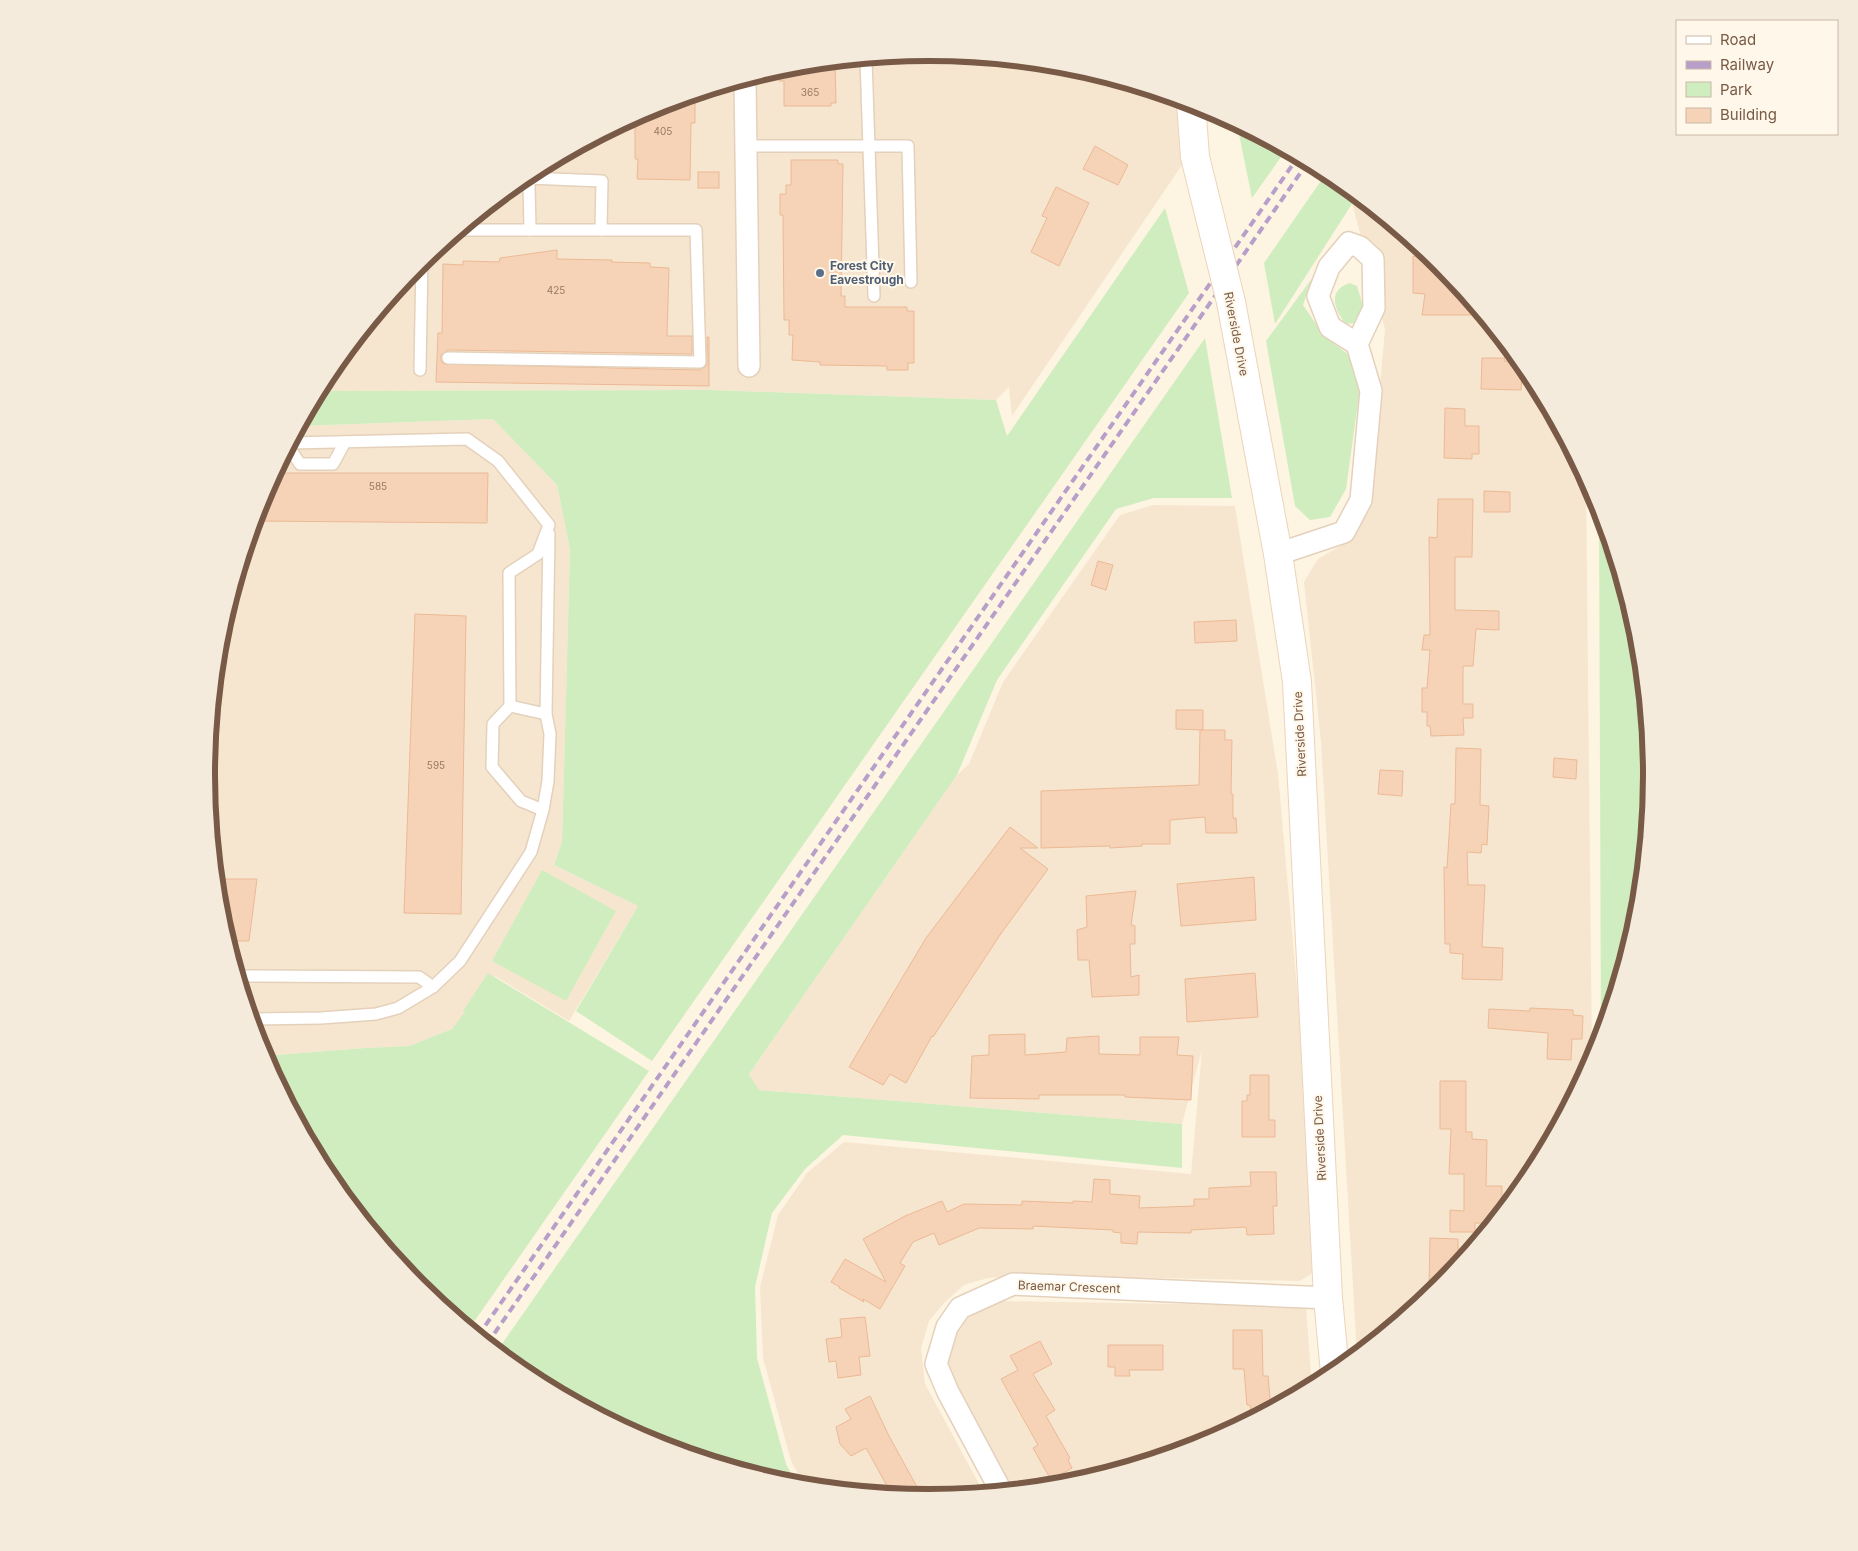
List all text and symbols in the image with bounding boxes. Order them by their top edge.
legend [1676,20,1838,135]
text: Road [1720,30,1756,49]
text: Railway [1720,55,1775,74]
text: Park [1720,80,1753,99]
house number: 365 [801,86,819,98]
text: Building [1720,105,1777,124]
house number: 405 [654,125,672,137]
place label: Forest City Eavestrough [830,258,904,287]
marker: Forest City Eavestrough [814,267,826,279]
house number: 425 [547,284,565,296]
street label: Riverside Drive [1221,291,1252,377]
house number: 585 [369,480,387,492]
street label: Riverside Drive [1290,691,1309,777]
house number: 595 [427,759,445,771]
street label: Riverside Drive [1310,1095,1329,1181]
street label: Braemar Crescent [1018,1277,1121,1296]

